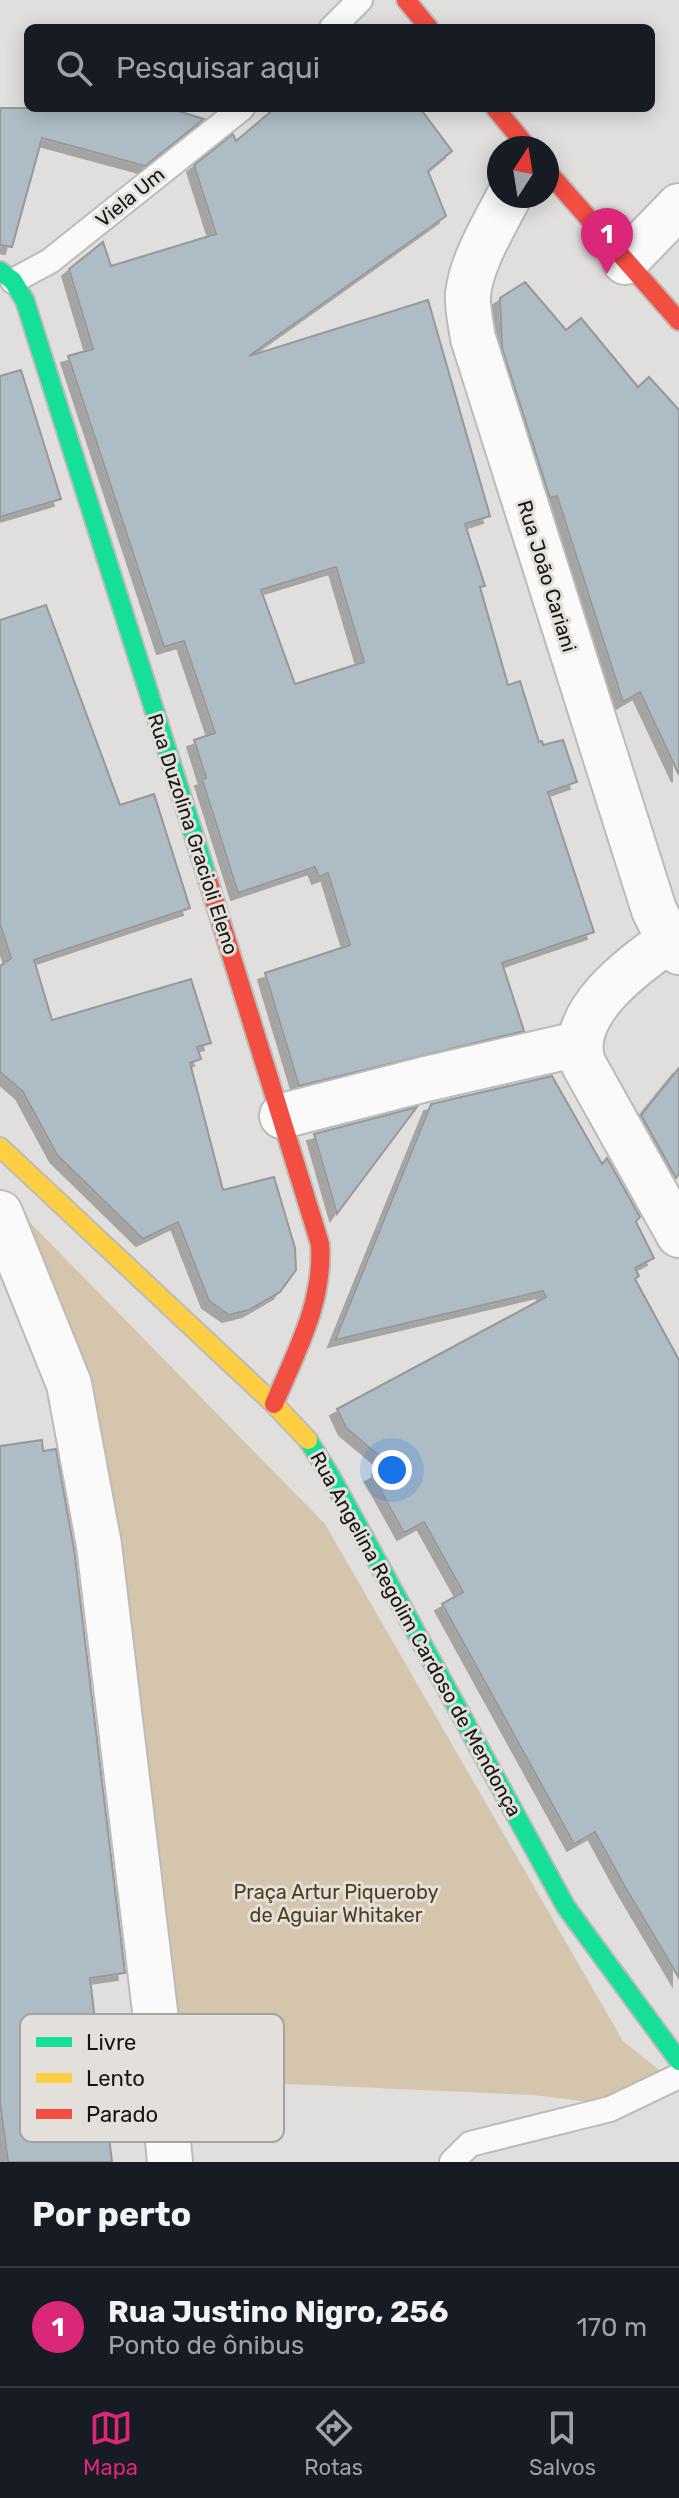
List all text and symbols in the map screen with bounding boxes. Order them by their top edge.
search box [24,24,655,112]
icon: search [52,46,96,90]
text: Pesquisar aqui [116,50,320,86]
north arrow [487,136,559,208]
street label: Viela Um [91,162,169,232]
pin: 1 [581,208,633,274]
street label: Rua João Cariani [513,497,581,655]
street label: Rua Duzolina Gracioli Eleno [143,710,243,958]
street label: Rua Angelina Regolim Cardoso de Mendonça [305,1447,527,1821]
your location [372,1450,412,1490]
park label: Praça Artur Piqueroby de Aguiar Whitaker [234,1880,438,1927]
legend [20,2014,284,2142]
text: Livre [86,2029,136,2056]
text: Lento [86,2065,145,2092]
text: Parado [86,2101,158,2128]
text: Por perto [32,2194,191,2235]
text: Rua Justino Nigro, 256 [108,2294,448,2330]
text: 1 [52,2312,64,2343]
text: 170 m [577,2312,647,2343]
text: Ponto de ônibus [108,2330,304,2361]
tab: Mapa [83,2406,138,2481]
tab: Rotas [304,2406,363,2481]
tab: Salvos [529,2406,596,2481]

